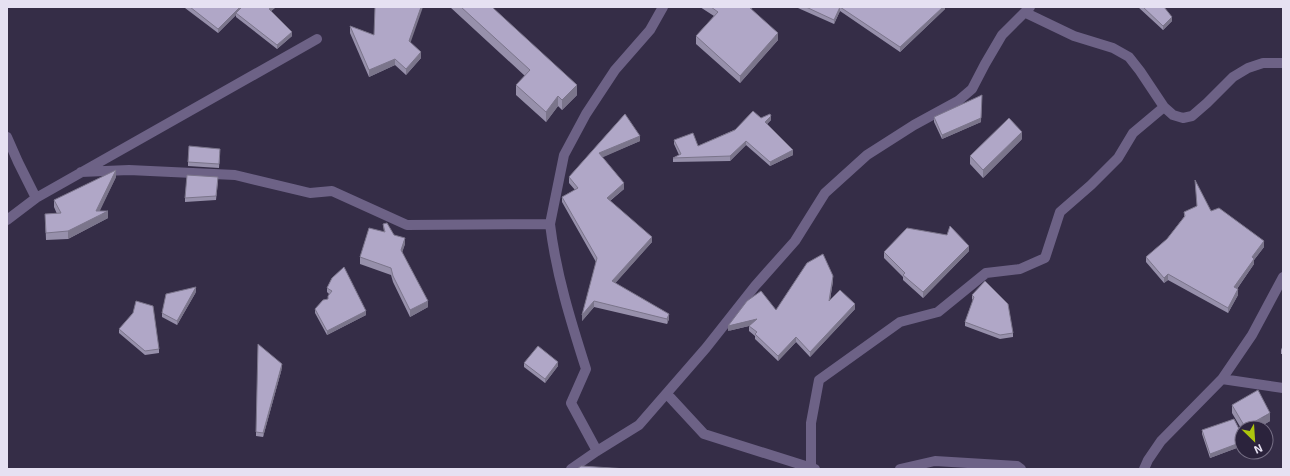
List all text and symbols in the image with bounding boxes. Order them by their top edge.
north arrow [1234,420,1274,460]
text: N [1252,442,1265,457]

